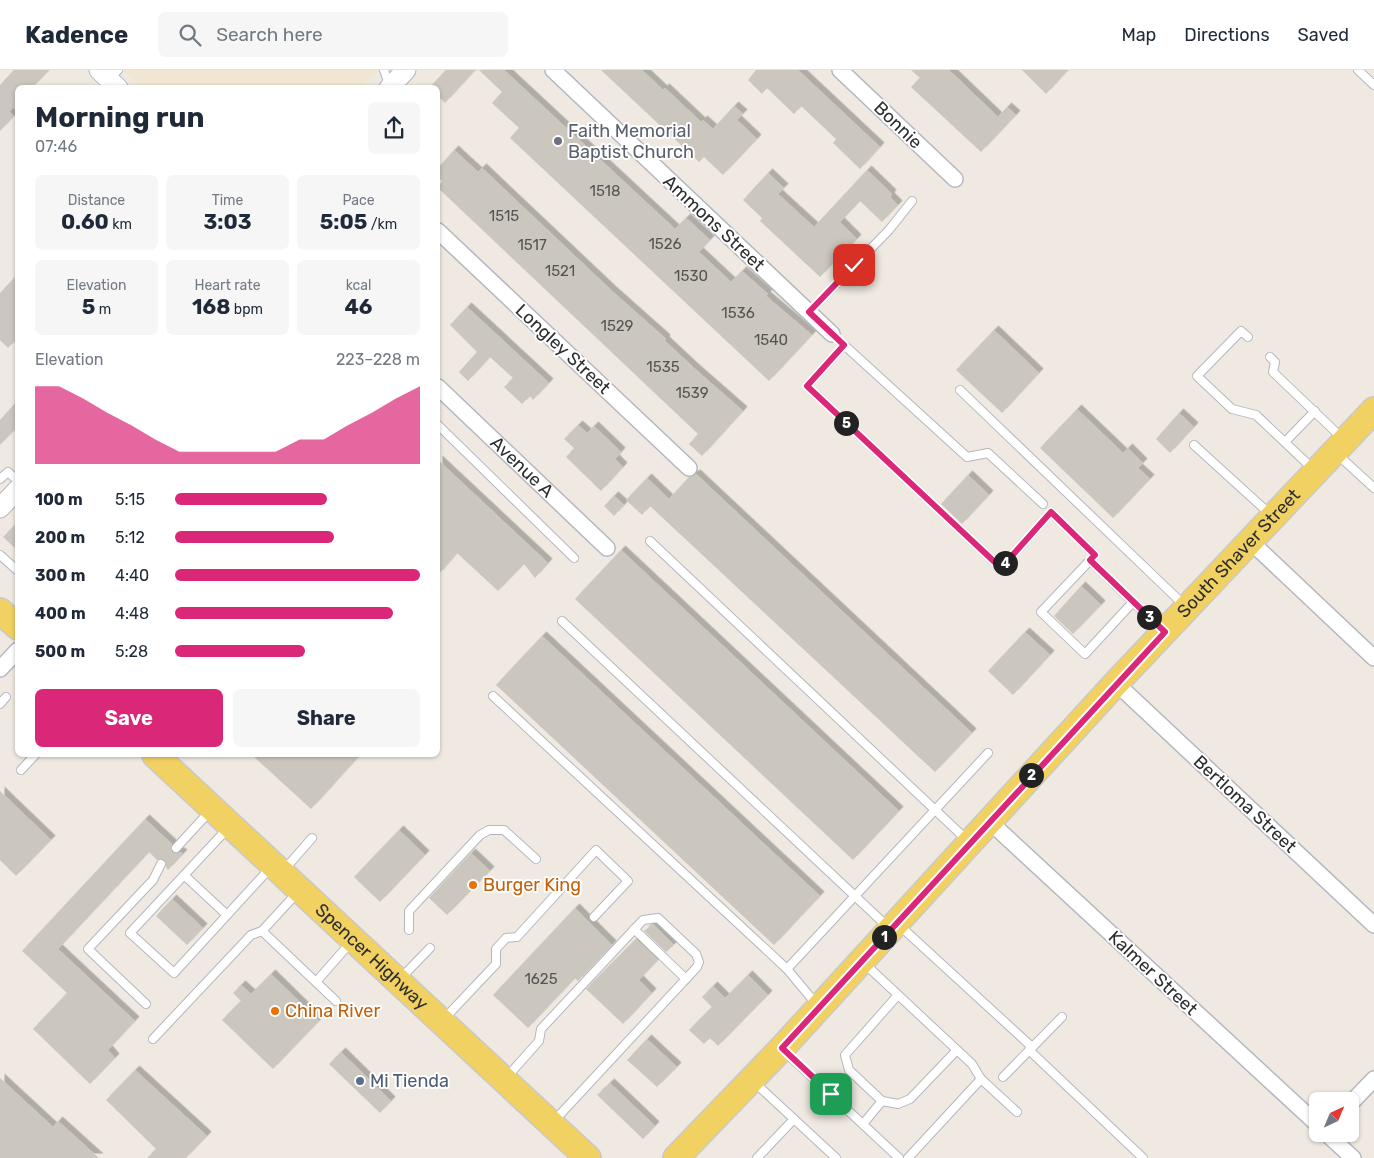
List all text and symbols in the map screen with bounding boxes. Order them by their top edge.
search box [158,12,508,57]
text: Kadence [25,21,128,49]
icon: search [176,21,204,49]
text: Search here [216,23,323,46]
text: Map [1121,24,1156,46]
text: Directions [1184,24,1270,46]
text: Saved [1298,24,1349,46]
street label: Bonnie [869,97,927,153]
text: Morning run [35,101,204,134]
button: share [368,102,420,154]
place label: Faith Memorial Baptist Church [568,120,694,163]
marker: Faith Memorial Baptist Church [552,135,564,147]
text: 07:46 [35,137,77,156]
street label: Ammons Street [659,170,769,276]
house number: 1518 [589,182,621,200]
text: Distance [68,192,125,209]
text: Time [212,192,243,209]
text: Pace [342,192,375,209]
house number: 1515 [489,207,519,225]
text: 0.60 [61,209,109,234]
text: 3:03 [203,209,252,234]
text: 5:05 [320,209,367,234]
text: km [109,216,132,233]
text: /km [367,216,397,233]
house number: 1526 [648,235,682,253]
house number: 1517 [517,236,547,254]
pin [833,244,875,286]
icon: check [840,251,868,279]
house number: 1521 [545,262,575,280]
house number: 1530 [674,267,708,285]
text: Elevation [67,277,127,294]
text: Heart rate [195,277,260,294]
text: kcal [346,277,371,294]
text: 5 [82,294,95,319]
text: 168 [192,294,230,319]
text: 46 [344,294,373,319]
street label: Longley Street [511,299,615,399]
text: m [95,301,111,318]
text: bpm [230,301,263,318]
house number: 1536 [721,304,755,322]
house number: 1529 [600,317,634,335]
house number: 1540 [754,331,788,349]
text: Elevation [35,350,104,369]
text: 223–228 m [336,350,420,369]
house number: 1535 [646,358,680,376]
house number: 1539 [675,384,709,402]
pin: 5 [834,410,858,436]
text: 5 [842,415,851,432]
street label: Avenue A [486,432,558,502]
street label: South Shaver Street [1172,484,1305,622]
text: 100 m [35,490,83,509]
text: 5:15 [115,490,145,509]
text: 200 m [35,528,85,547]
text: 5:12 [115,528,145,547]
pin: 4 [992,550,1018,576]
text: 4 [1001,555,1010,572]
text: 300 m [35,566,85,585]
text: 4:40 [115,566,149,585]
text: 400 m [35,604,86,623]
text: 4:48 [115,604,149,623]
pin: 3 [1136,604,1162,630]
text: 3 [1145,609,1154,626]
text: 500 m [35,642,85,661]
text: 5:28 [115,642,148,661]
button: Save [35,689,223,747]
button: Share [233,689,420,747]
street label: Bertloma Street [1189,751,1301,857]
pin: 2 [1018,762,1044,788]
text: 2 [1027,767,1036,784]
place label: Burger King [483,874,581,896]
marker: Burger King [467,879,479,891]
street label: Spencer Highway [311,899,433,1015]
pin: 1 [872,924,896,950]
street label: Kalmer Street [1104,926,1202,1020]
text: 1 [881,929,888,946]
house number: 1625 [524,970,558,988]
place label: China River [285,1000,380,1022]
marker: China River [269,1005,281,1017]
place label: Mi Tienda [370,1070,449,1092]
pin [810,1073,852,1115]
marker: Mi Tienda [354,1075,366,1087]
icon: arrive [817,1080,845,1108]
north arrow [1309,1092,1359,1142]
map controls [1309,1092,1359,1142]

